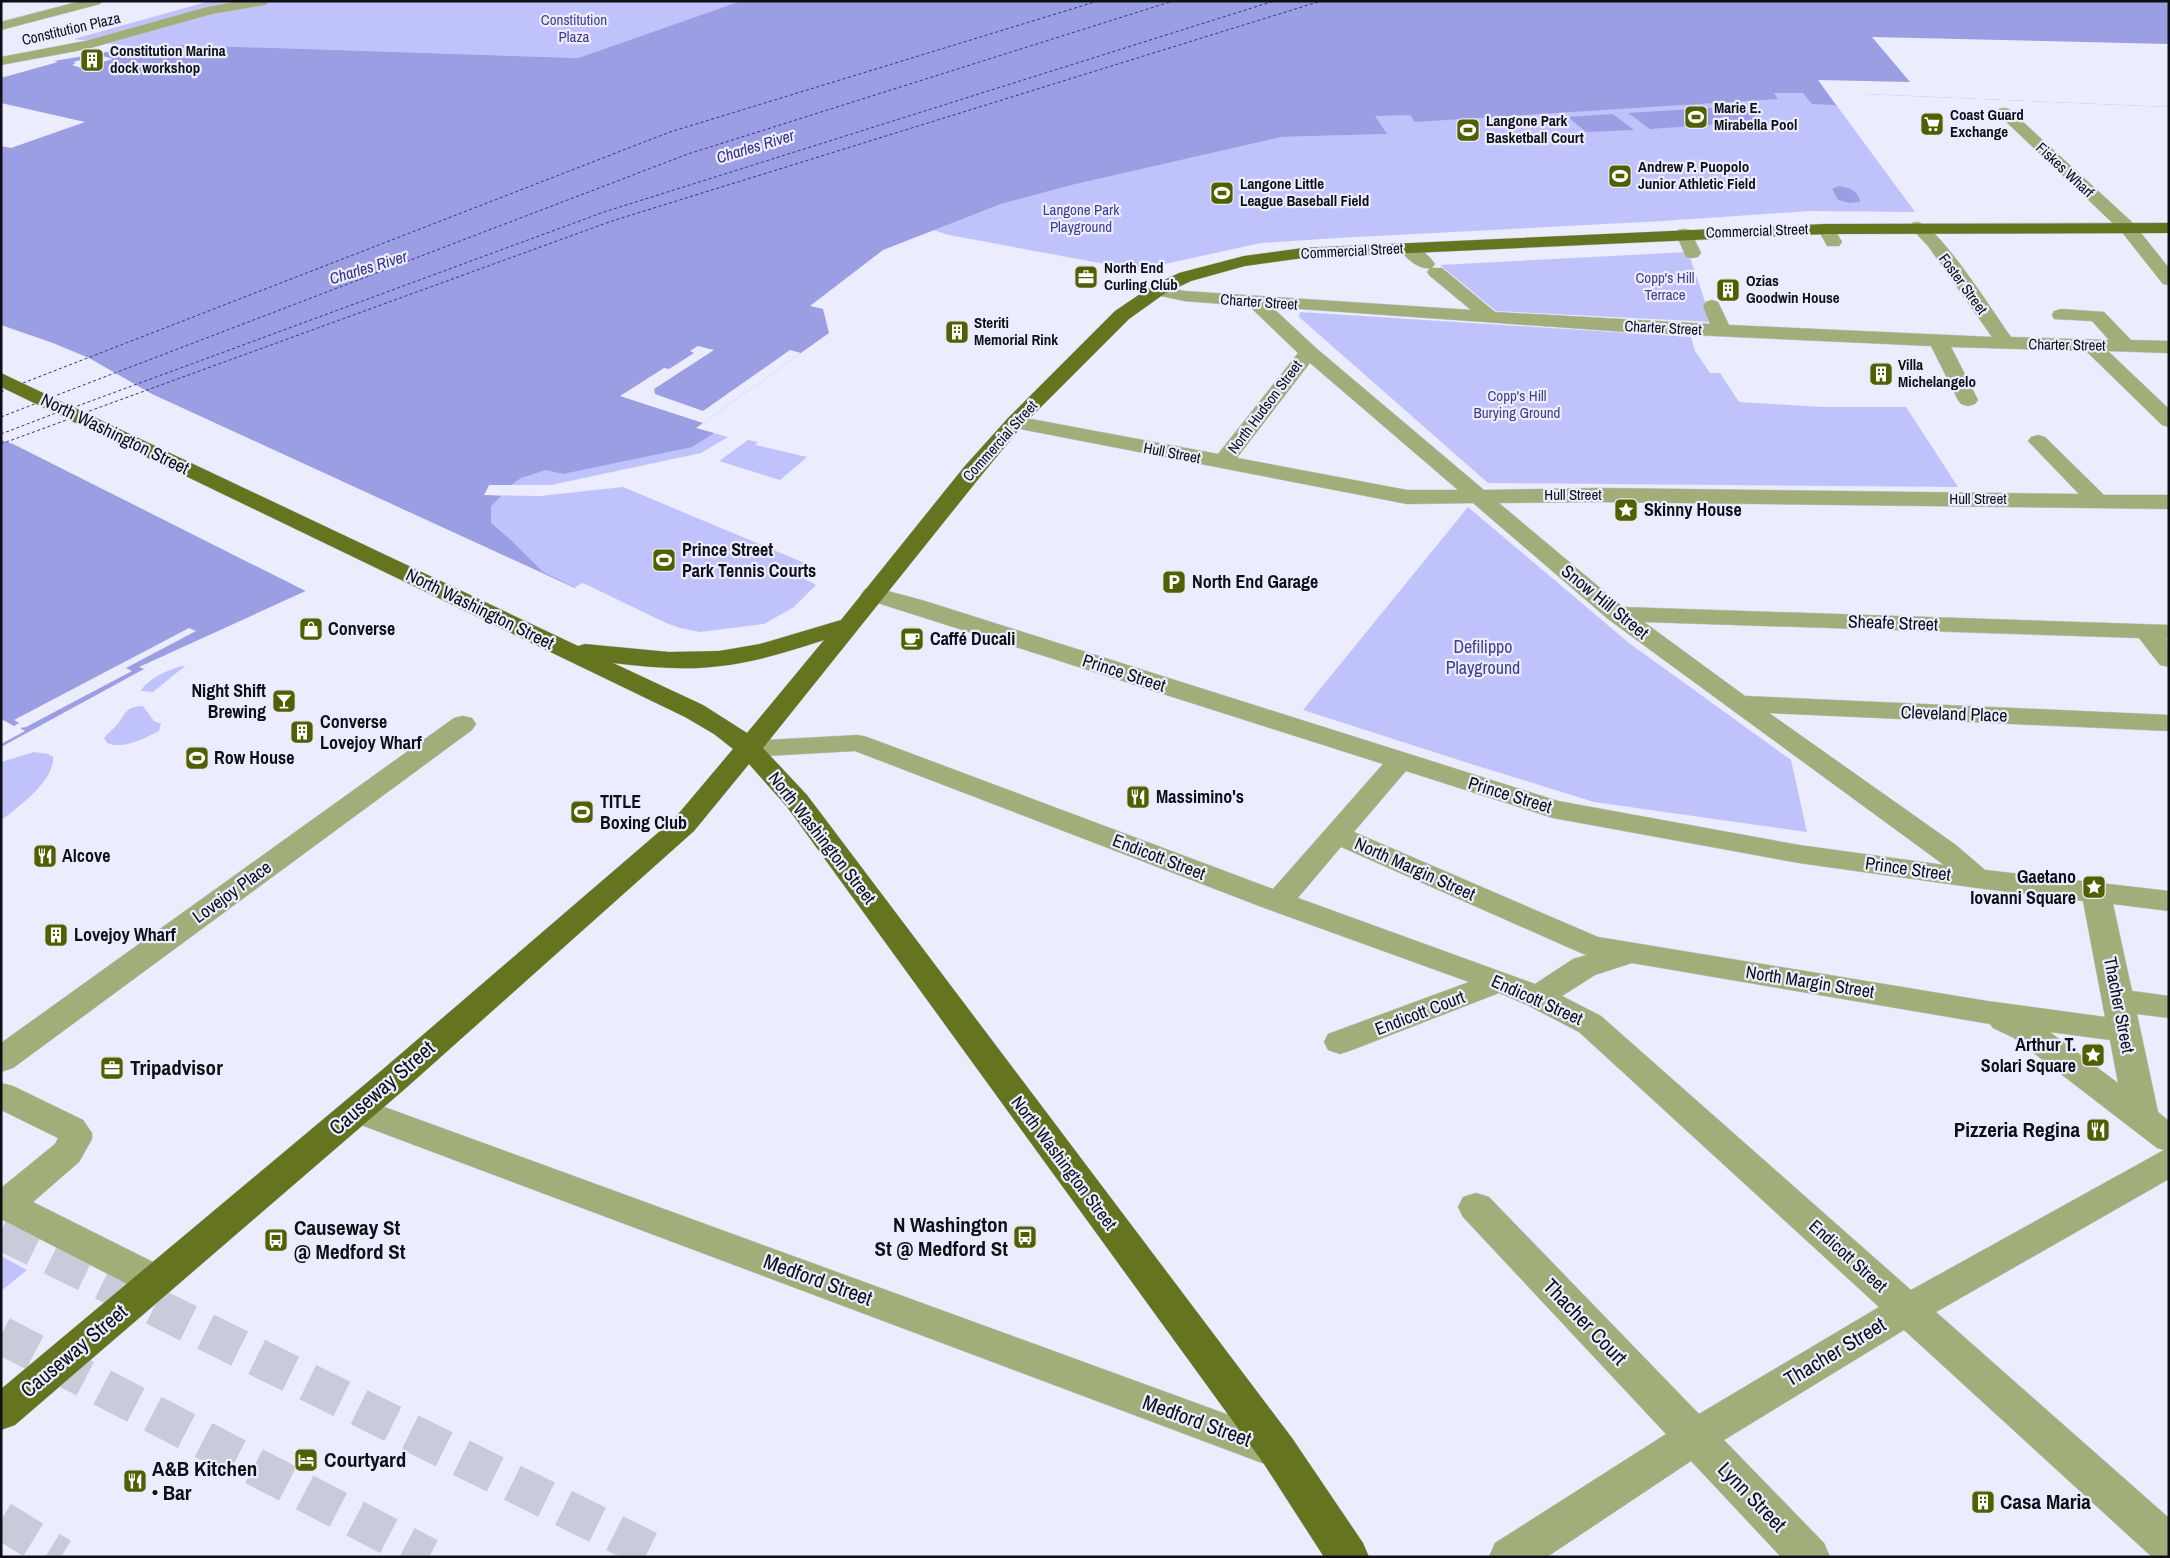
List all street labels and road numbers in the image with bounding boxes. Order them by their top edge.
street label: Constitution Plaza [20,7,122,50]
street label: Fiskes Wharf [2032,137,2099,202]
street label: Commercial Street [1705,218,1809,243]
street label: Commercial Street [1300,237,1404,264]
street label: Foster Street [1934,249,1993,319]
street label: Charter Street [1220,288,1299,315]
street label: Charter Street [1624,315,1703,340]
street label: Charter Street [2028,333,2106,356]
street label: North Hudson Street [1222,355,1307,458]
street label: North Washington Street [37,387,193,480]
street label: Commercial Street [958,395,1042,486]
street label: Hull Street [1142,437,1203,468]
street label: Hull Street [1544,484,1602,505]
street label: Hull Street [1949,488,2007,509]
street label: Snow Hill Street [1556,559,1654,645]
street label: North Washington Street [402,562,558,655]
street label: Sheafe Street [1847,608,1939,637]
street label: Prince Street [1079,647,1169,698]
street label: Cleveland Place [1900,699,2008,728]
street label: North Washington Street [763,766,882,909]
street label: Prince Street [1465,770,1555,819]
street label: Endicott Street [1109,827,1209,886]
street label: North Margin Street [1351,831,1479,906]
street label: Prince Street [1864,850,1952,887]
street label: Lovejoy Place [187,854,276,929]
street label: Thacher Street [2098,955,2141,1055]
street label: North Margin Street [1744,959,1876,1004]
street label: Endicott Street [1488,968,1587,1031]
street label: Endicott Court [1371,984,1468,1041]
street label: Causeway Street [323,1034,441,1142]
street label: North Washington Street [1006,1091,1123,1235]
street label: Endicott Street [1804,1214,1893,1298]
street label: Medford Street [760,1246,877,1313]
street label: Thacher Court [1537,1272,1634,1371]
street label: Causeway Street [14,1297,133,1404]
street label: Thacher Street [1778,1310,1891,1393]
street label: Medford Street [1139,1387,1256,1454]
street label: Lynn Street [1712,1455,1793,1538]

